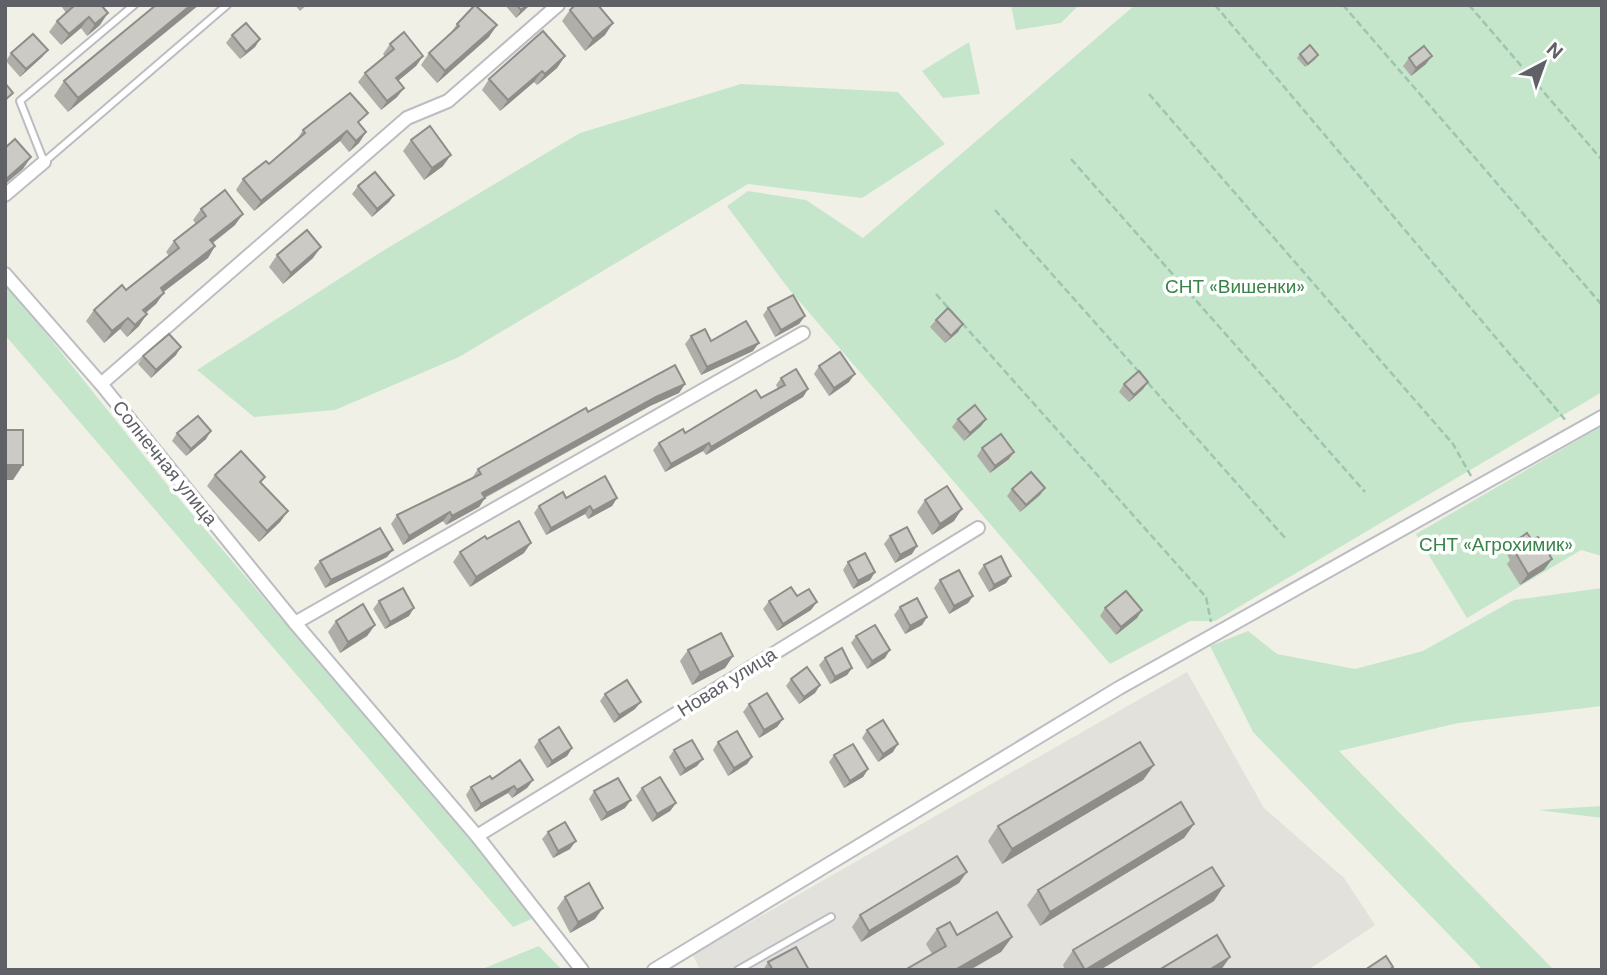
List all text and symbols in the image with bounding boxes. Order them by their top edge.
north arrow [1509,28,1579,98]
text: N [1541,37,1568,65]
park label: СНТ «Вишенки» [1165,274,1305,299]
street label: Солнечная улица [107,395,223,531]
park label: СНТ «Агрохимик» [1419,532,1573,557]
street label: Новая улица [673,641,782,722]

